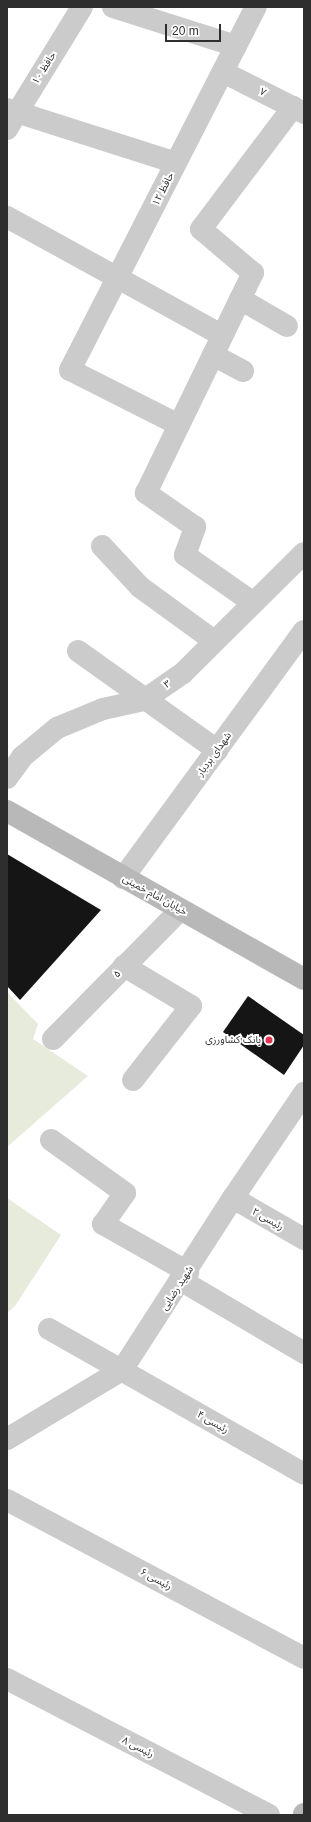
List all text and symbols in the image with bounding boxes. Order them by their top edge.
scale bar [167,16,223,42]
text: 20 m [172,24,199,38]
street label: حافظ ۱۰ [29,50,59,86]
street label: ۷ [258,85,268,99]
street label: حافظ ۱۲ [150,170,176,208]
street label: ۳ [161,677,173,691]
street label: شهدای بردبار [194,730,234,778]
street label: خیابان امام خمینی [121,872,189,918]
street label: ۵ [111,968,123,980]
place label: بانک کشاورزی [205,1034,261,1046]
marker: بانک کشاورزی [264,1035,274,1045]
street label: رئیسی ۲ [250,1205,286,1233]
street label: شهید رضایی [158,1264,196,1312]
street label: رئیسی ۴ [195,1408,231,1436]
street label: رئیسی ۶ [138,1566,174,1592]
street label: رئیسی ۸ [120,1734,156,1760]

